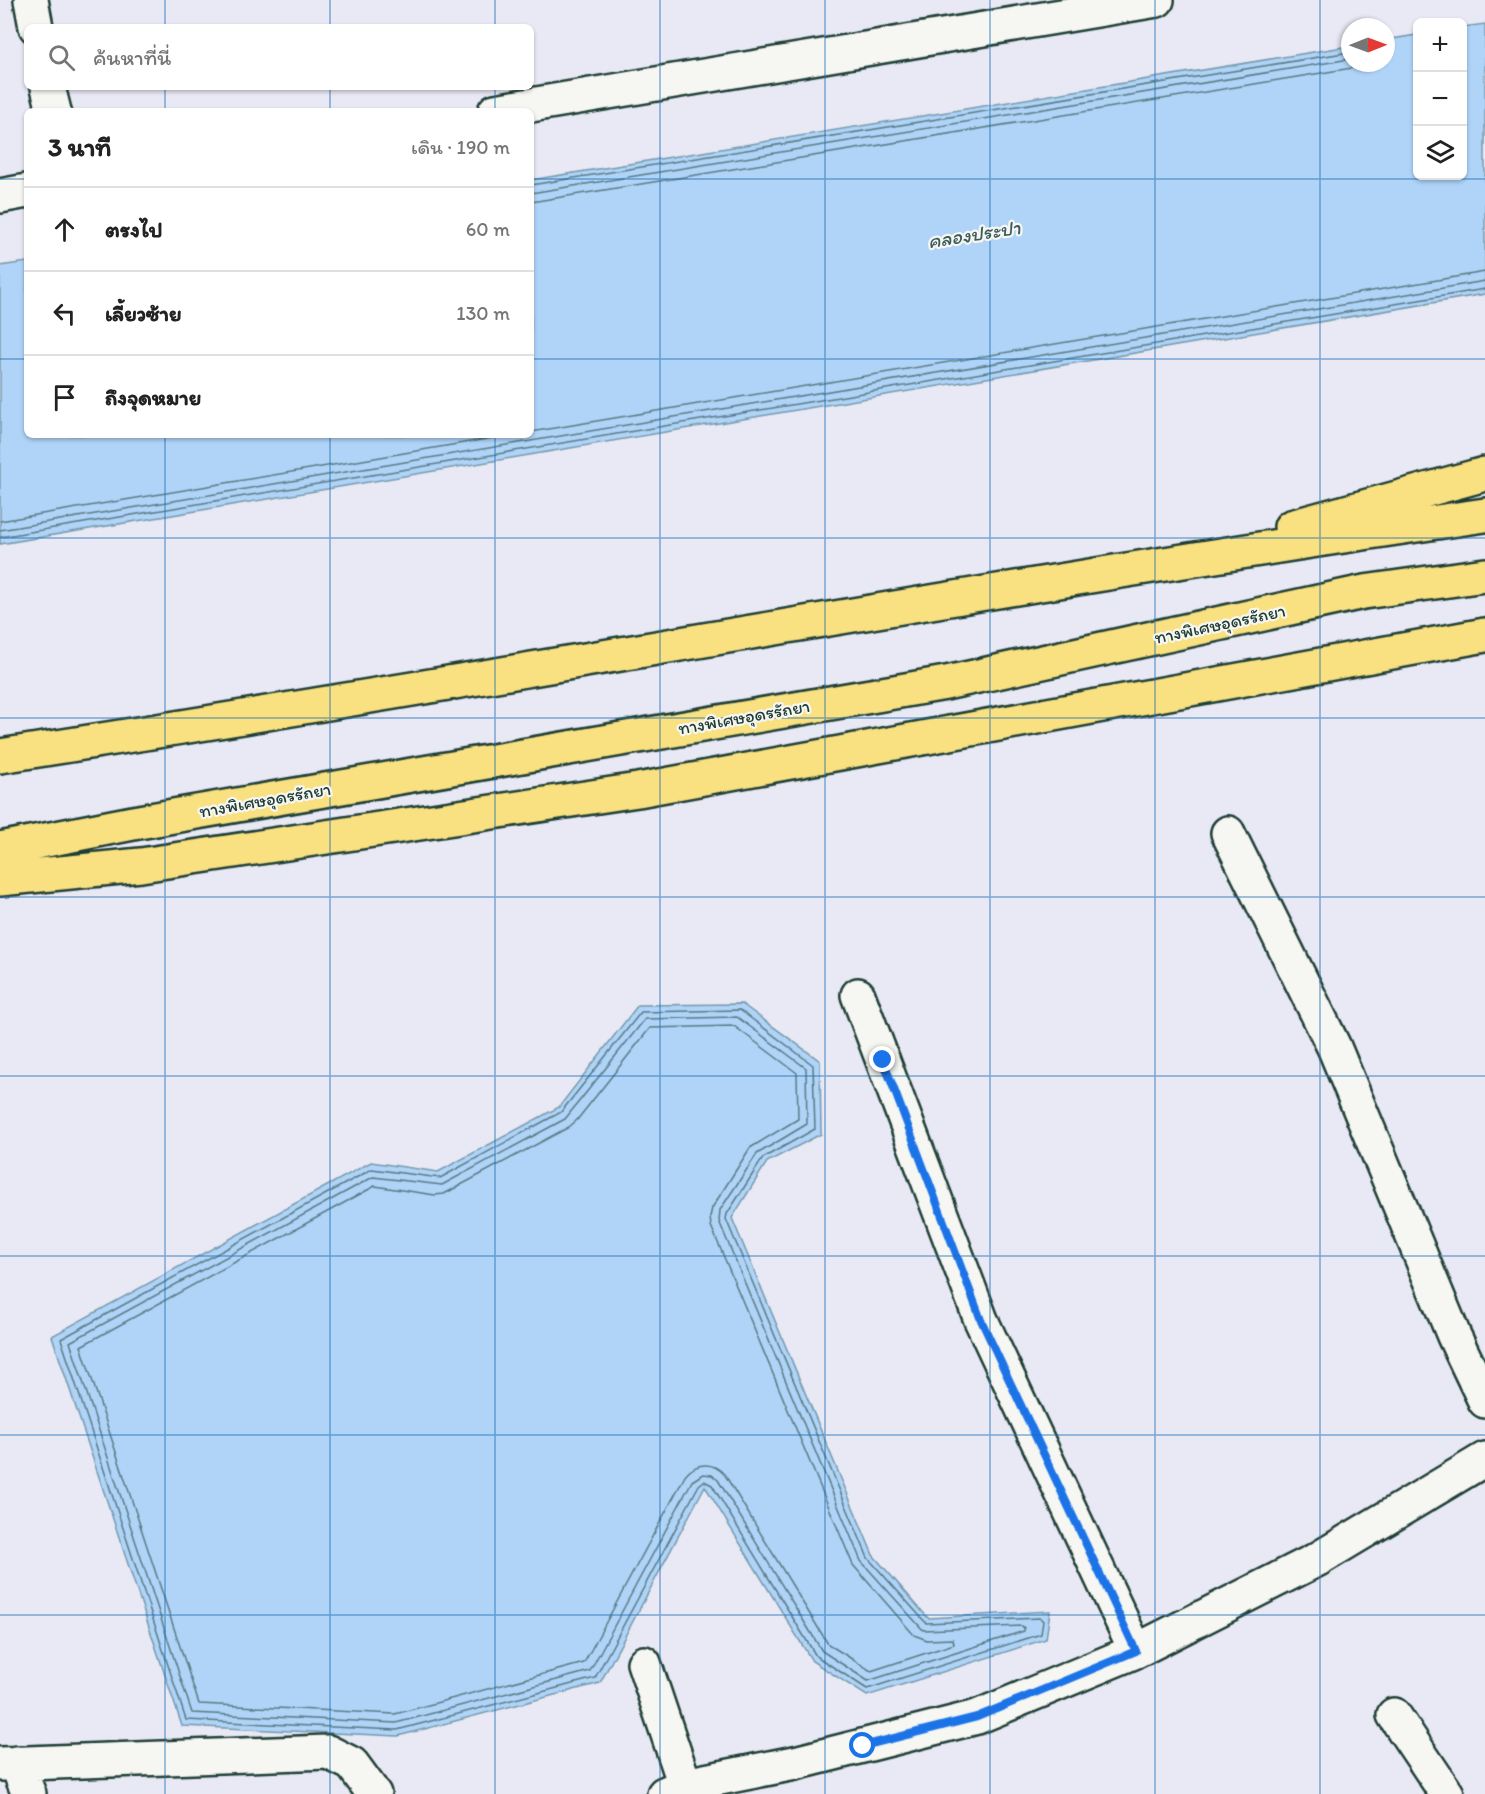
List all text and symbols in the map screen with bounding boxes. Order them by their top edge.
north arrow [1341,18,1395,72]
map controls [1413,18,1467,180]
button: + [1413,18,1467,72]
search box [24,24,534,90]
icon: search [45,41,78,74]
text: ค้นหาที่นี่ [93,44,171,71]
button: − [1413,72,1467,126]
button: layers [1413,126,1467,180]
text: 3 นาที [48,131,111,163]
text: เดิน · 190 m [411,135,510,159]
icon: ahead [48,213,81,246]
water label: คลองประปา [926,215,1023,253]
text: ตรงไป [105,216,163,243]
text: 60 m [466,217,510,241]
icon: left [48,297,81,330]
text: เลี้ยวซ้าย [105,300,181,327]
text: 130 m [456,301,510,325]
icon: arrive [48,381,81,414]
text: ถึงจุดหมาย [105,384,201,411]
street label: ทางพิเศษอุดรรัถยา [1153,599,1287,649]
street label: ทางพิเศษอุดรรัถยา [676,695,812,739]
street label: ทางพิเศษอุดรรัถยา [197,778,333,822]
route end [869,1046,895,1072]
route start [849,1732,875,1758]

